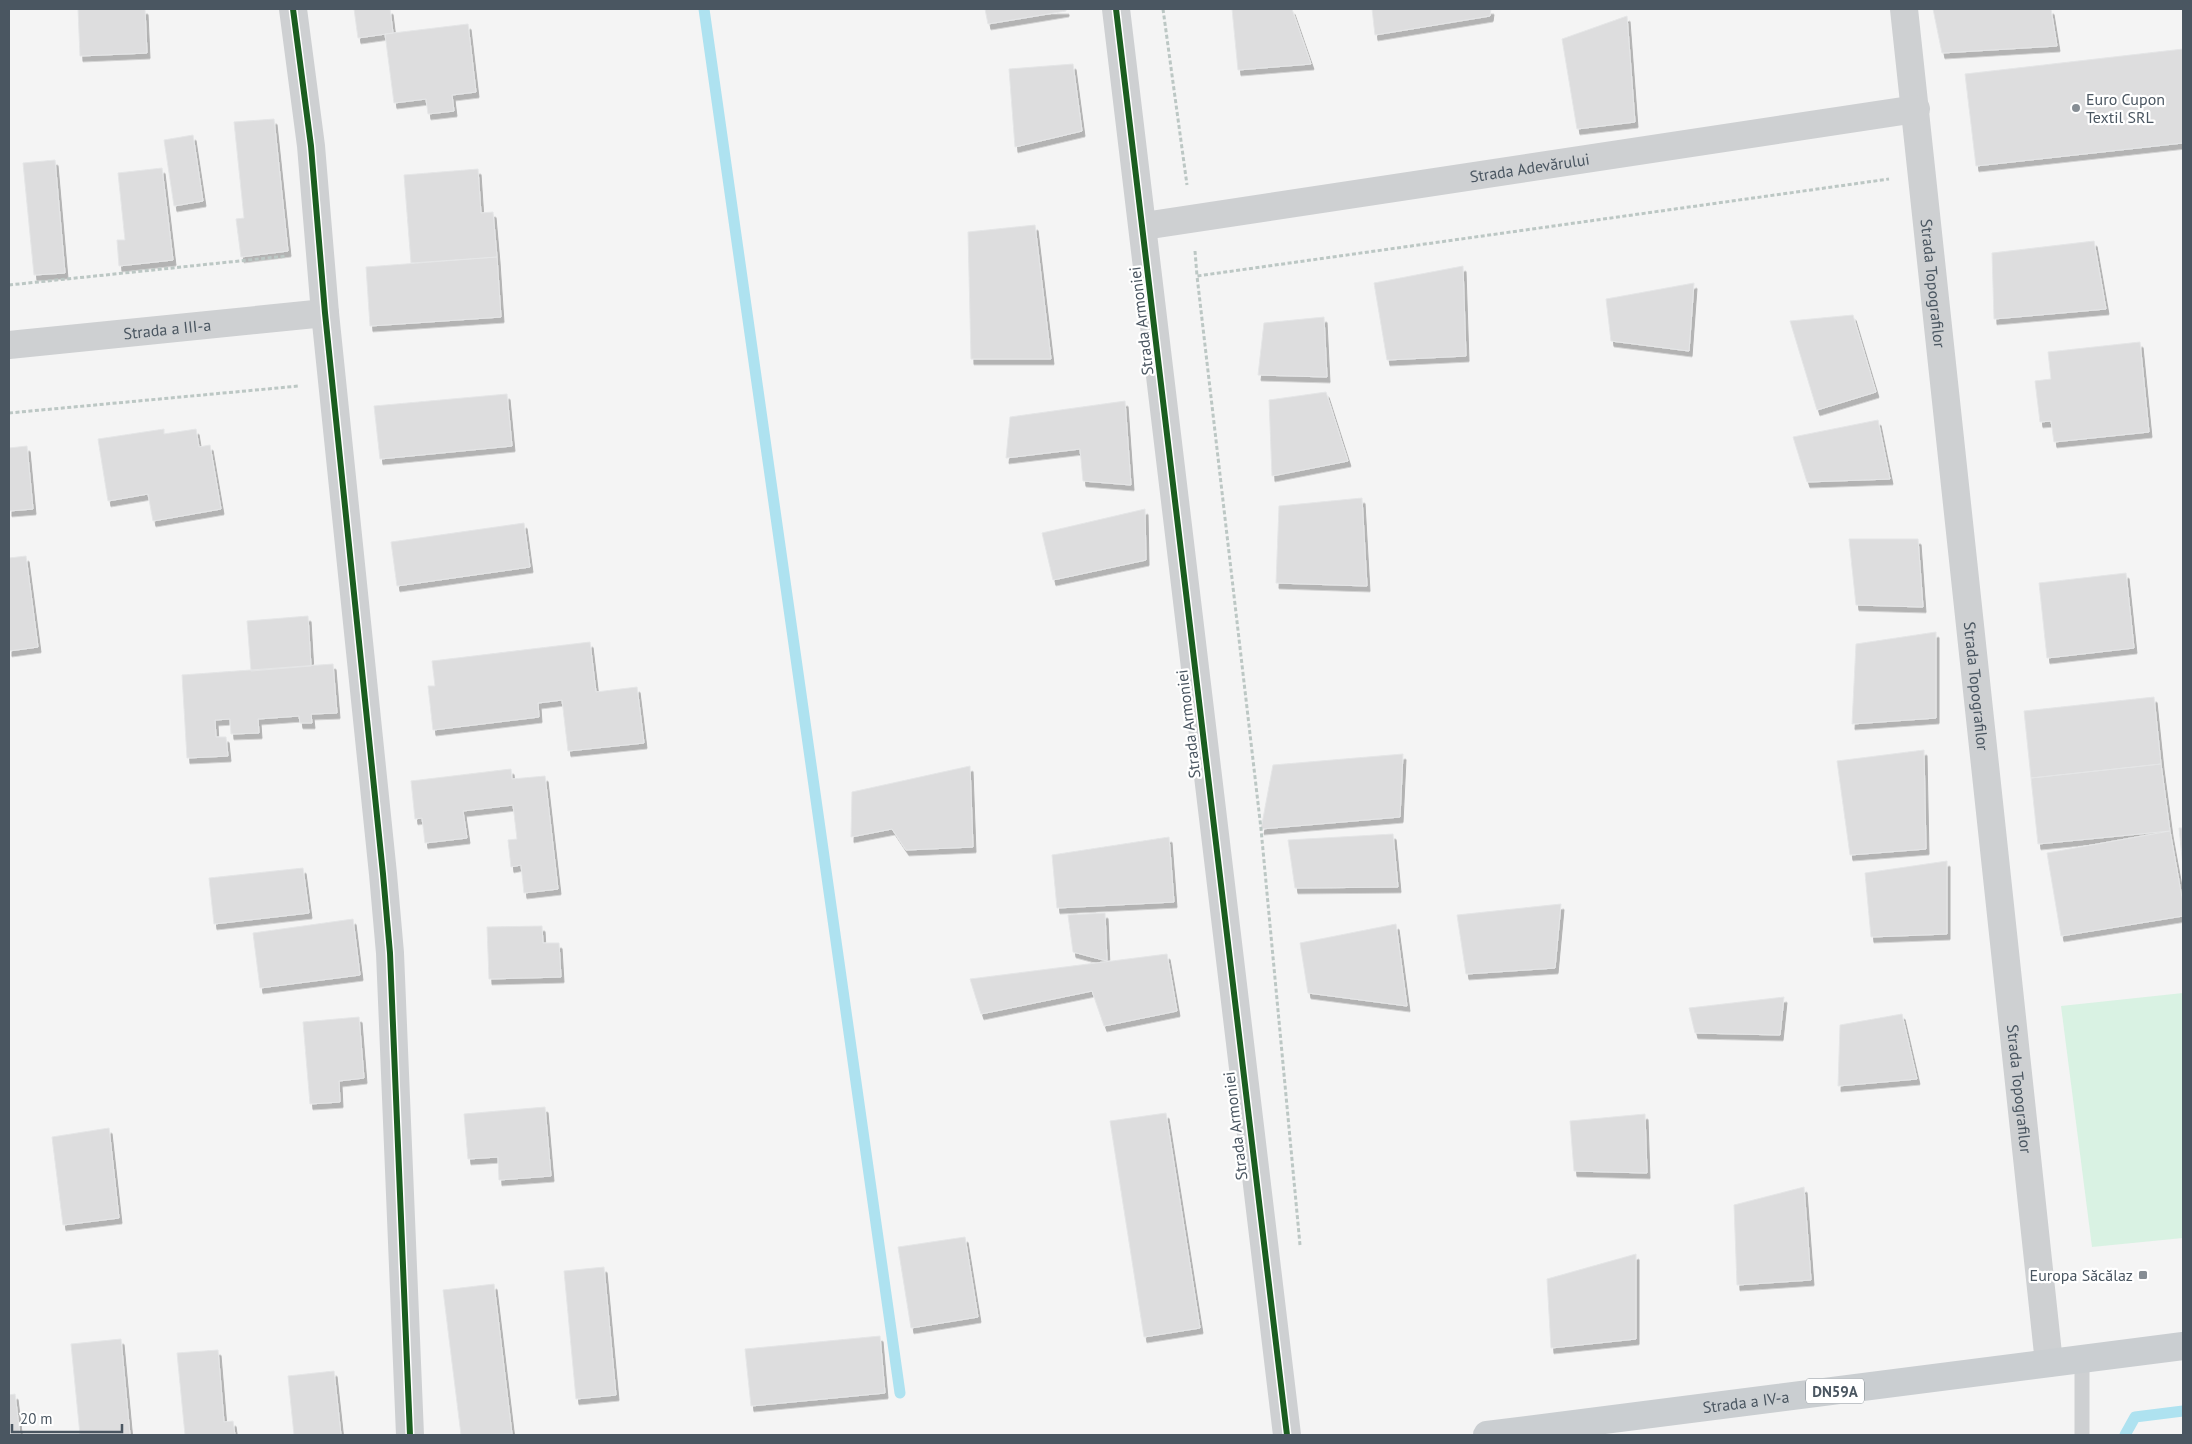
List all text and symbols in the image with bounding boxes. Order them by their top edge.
place label: Euro Cupon Textil SRL [2086,89,2165,127]
marker: Euro Cupon Textil SRL [2070,102,2082,114]
street label: Strada Adevărului [1468,149,1591,186]
street label: Strada Topografilor [1917,218,1950,349]
street label: Strada Armoniei [1124,265,1158,377]
street label: Strada a III-a [122,315,212,343]
street label: Strada Topografilor [1960,621,1993,752]
street label: Strada Armoniei [1171,668,1205,780]
street label: Strada Topografilor [2003,1023,2037,1155]
street label: Strada Armoniei [1218,1070,1252,1182]
place label: Europa Săcălaz [2030,1265,2133,1285]
marker: Europa Săcălaz [2137,1269,2149,1281]
road number: DN59A [1806,1378,1864,1404]
street label: Strada a IV-a [1701,1386,1790,1417]
scale bar [12,1402,122,1434]
text: 20 m [20,1409,53,1428]

